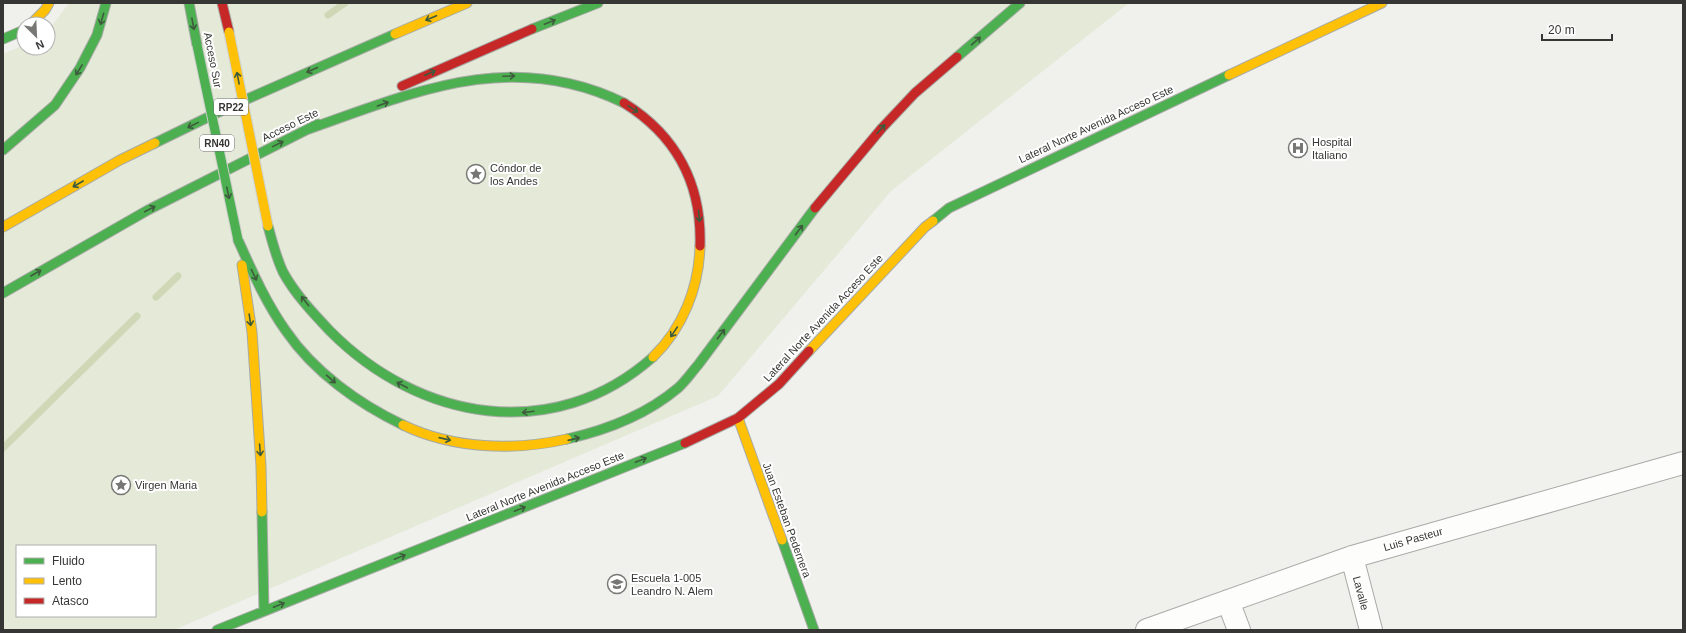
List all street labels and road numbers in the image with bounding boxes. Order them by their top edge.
street label: Acceso Sur [202,31,224,89]
street label: Lateral Norte Avenida Acceso Este [1017,83,1175,165]
road number: RP22 [214,99,248,115]
street label: Acceso Este [260,106,320,144]
road number: RN40 [200,135,234,151]
street label: Lateral Norte Avenida Acceso Este [761,252,885,384]
street label: Lateral Norte Avenida Acceso Este [464,449,626,523]
street label: Juan Esteban Pedernera [761,461,814,580]
street label: Luis Pasteur [1382,525,1444,553]
street label: Lavalle [1351,575,1371,611]

